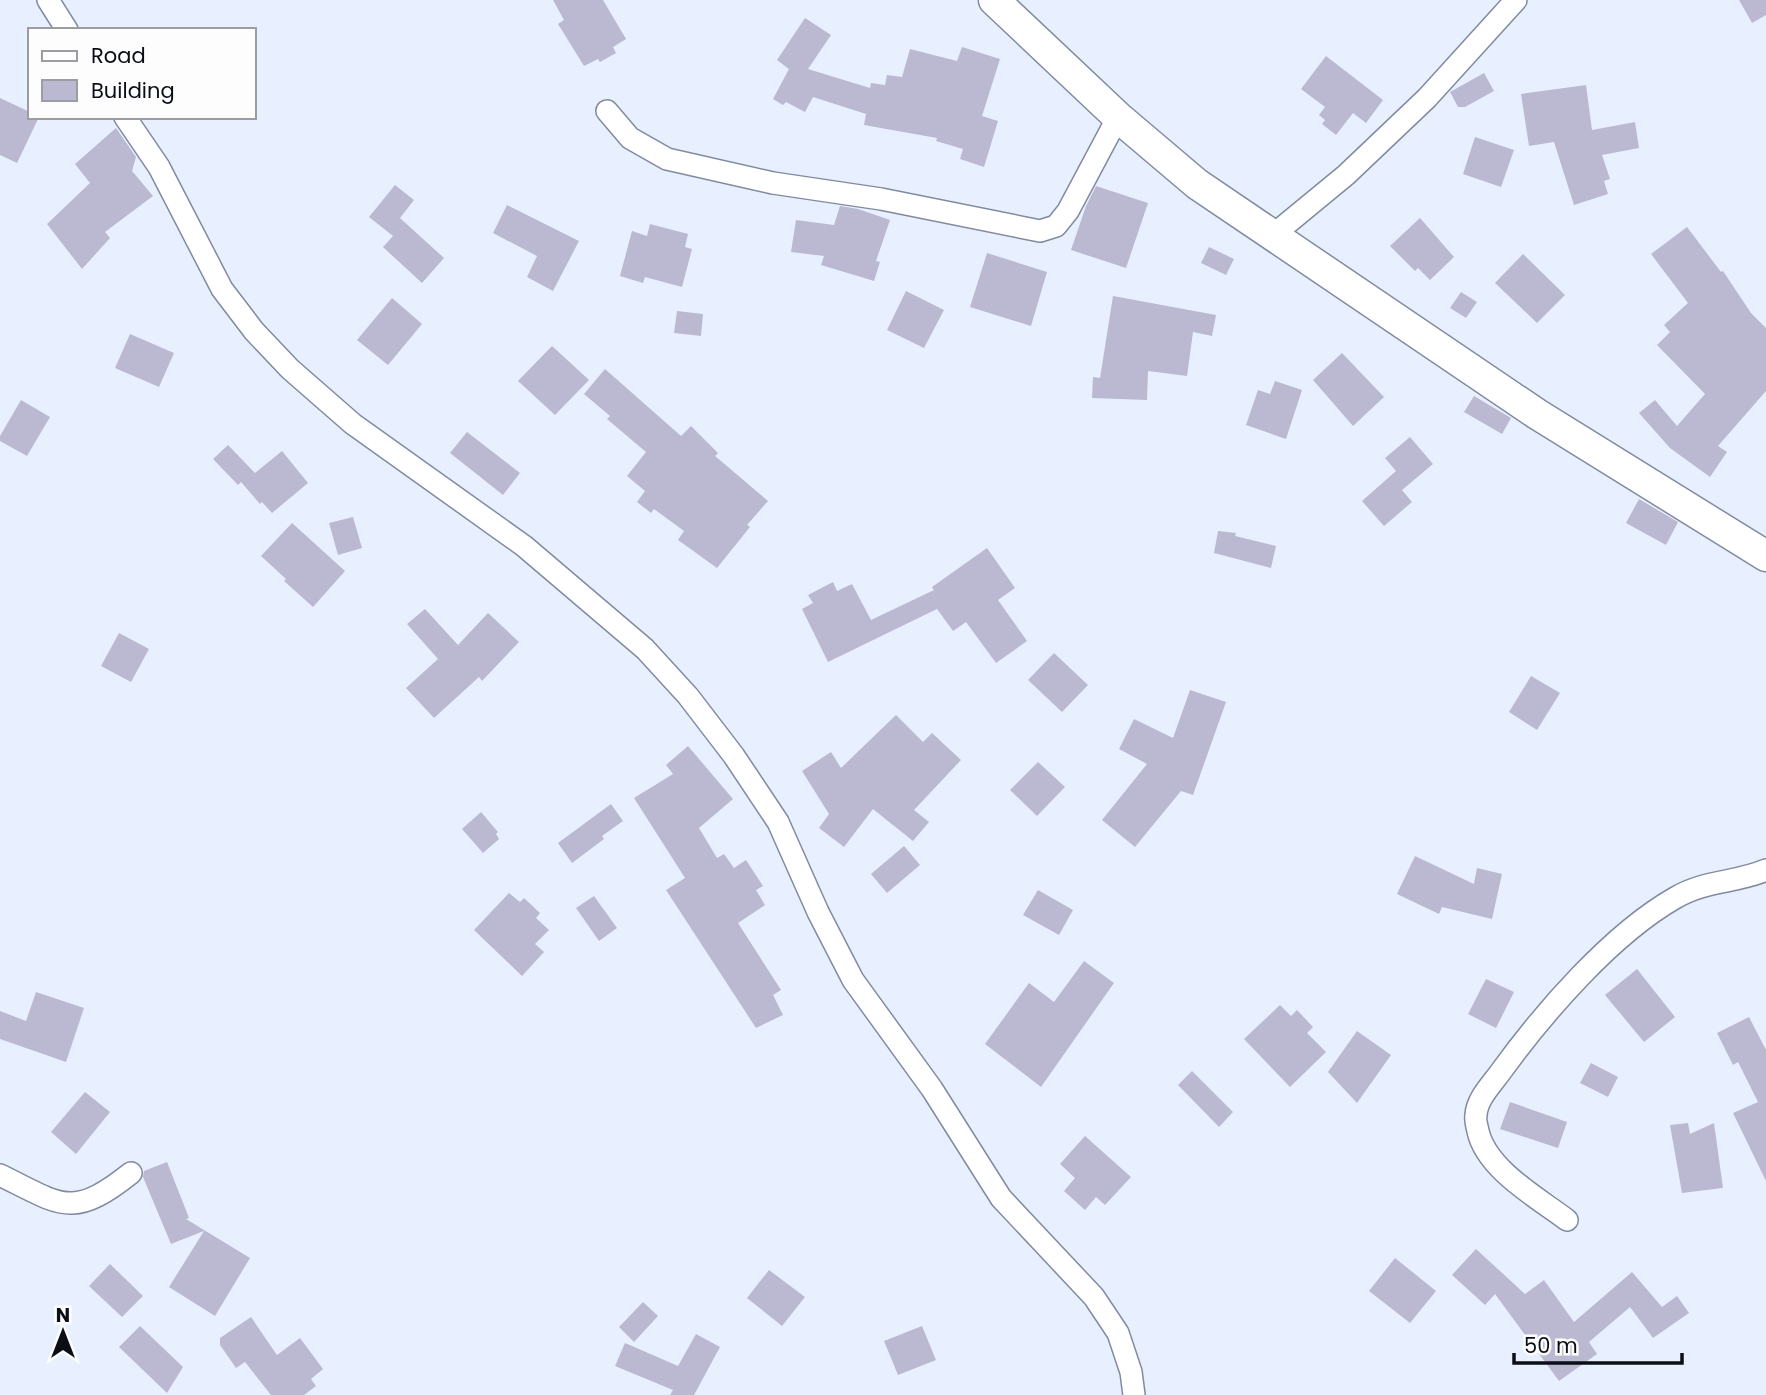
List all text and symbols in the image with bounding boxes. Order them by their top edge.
legend [28,28,256,119]
text: Road [91,41,146,70]
text: Building [91,76,175,105]
north arrow [28,1297,98,1367]
text: N [56,1302,70,1329]
scale bar [1514,1322,1682,1366]
text: 50 m [1524,1331,1578,1360]

